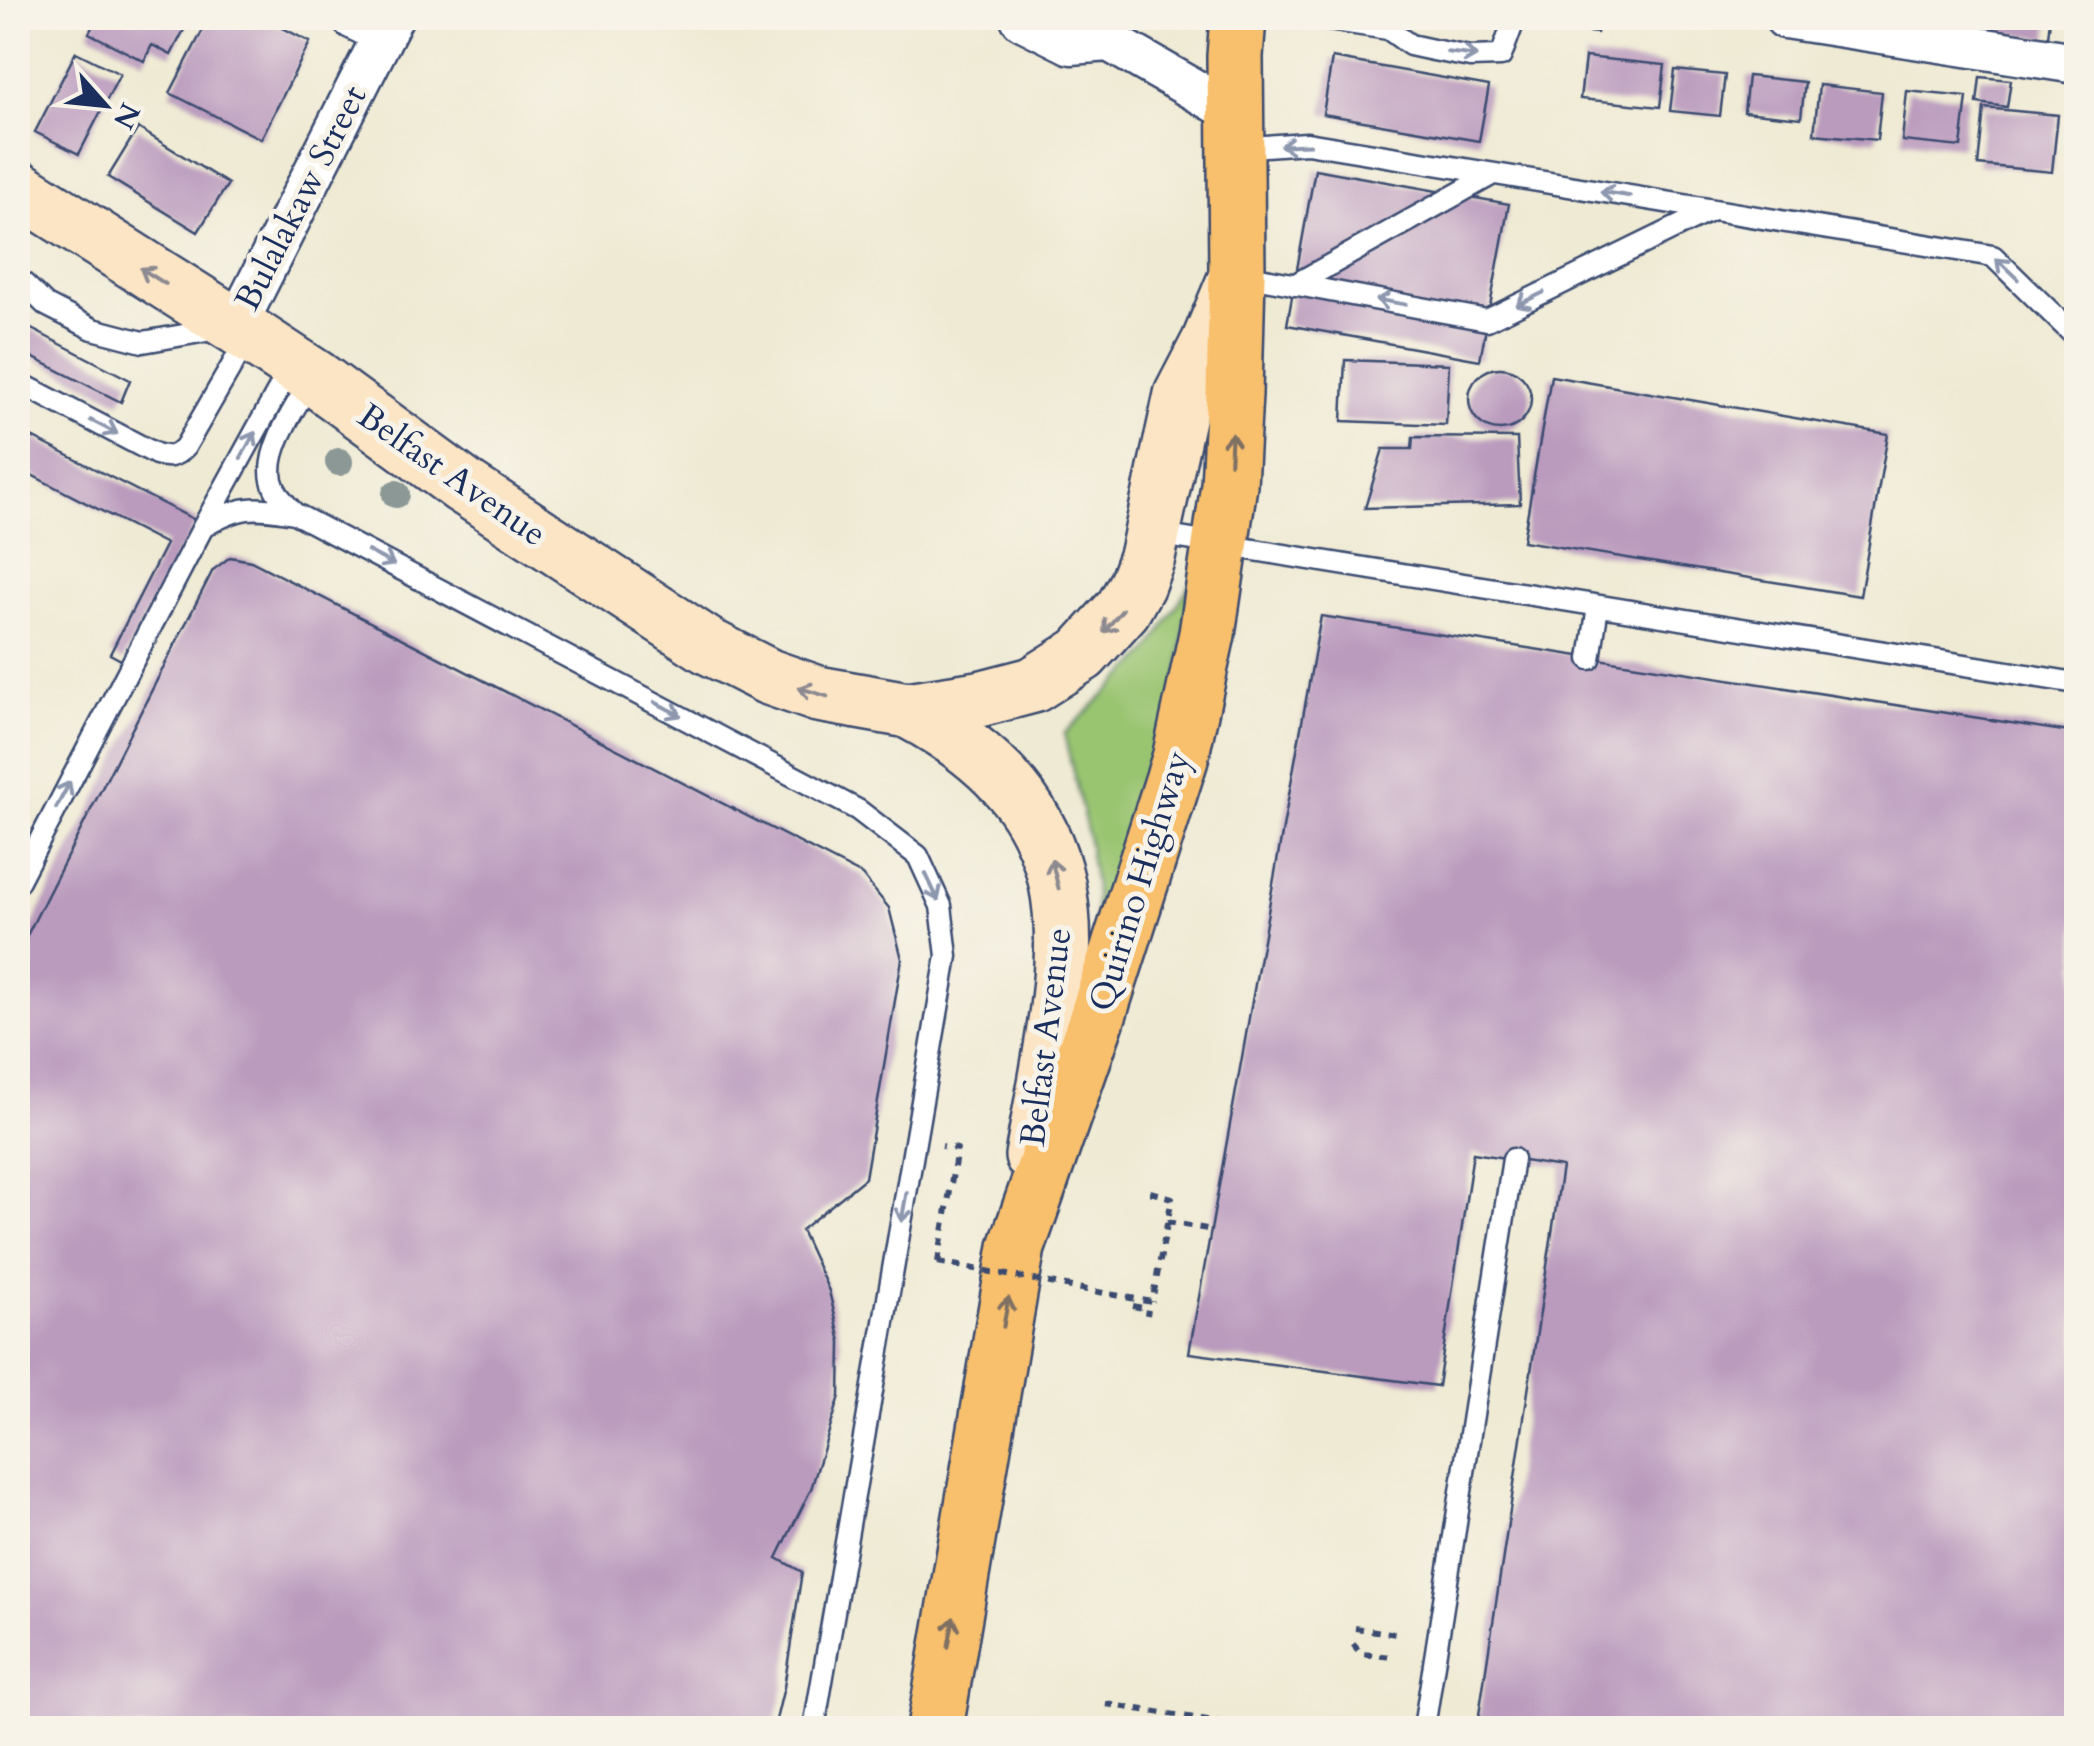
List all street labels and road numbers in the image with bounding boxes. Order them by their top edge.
street label: Bulalakaw Street [224,77,378,319]
street label: Belfast Avenue [348,392,556,558]
street label: Quirino Highway [1078,745,1203,1017]
street label: Belfast Avenue [1009,925,1083,1149]

